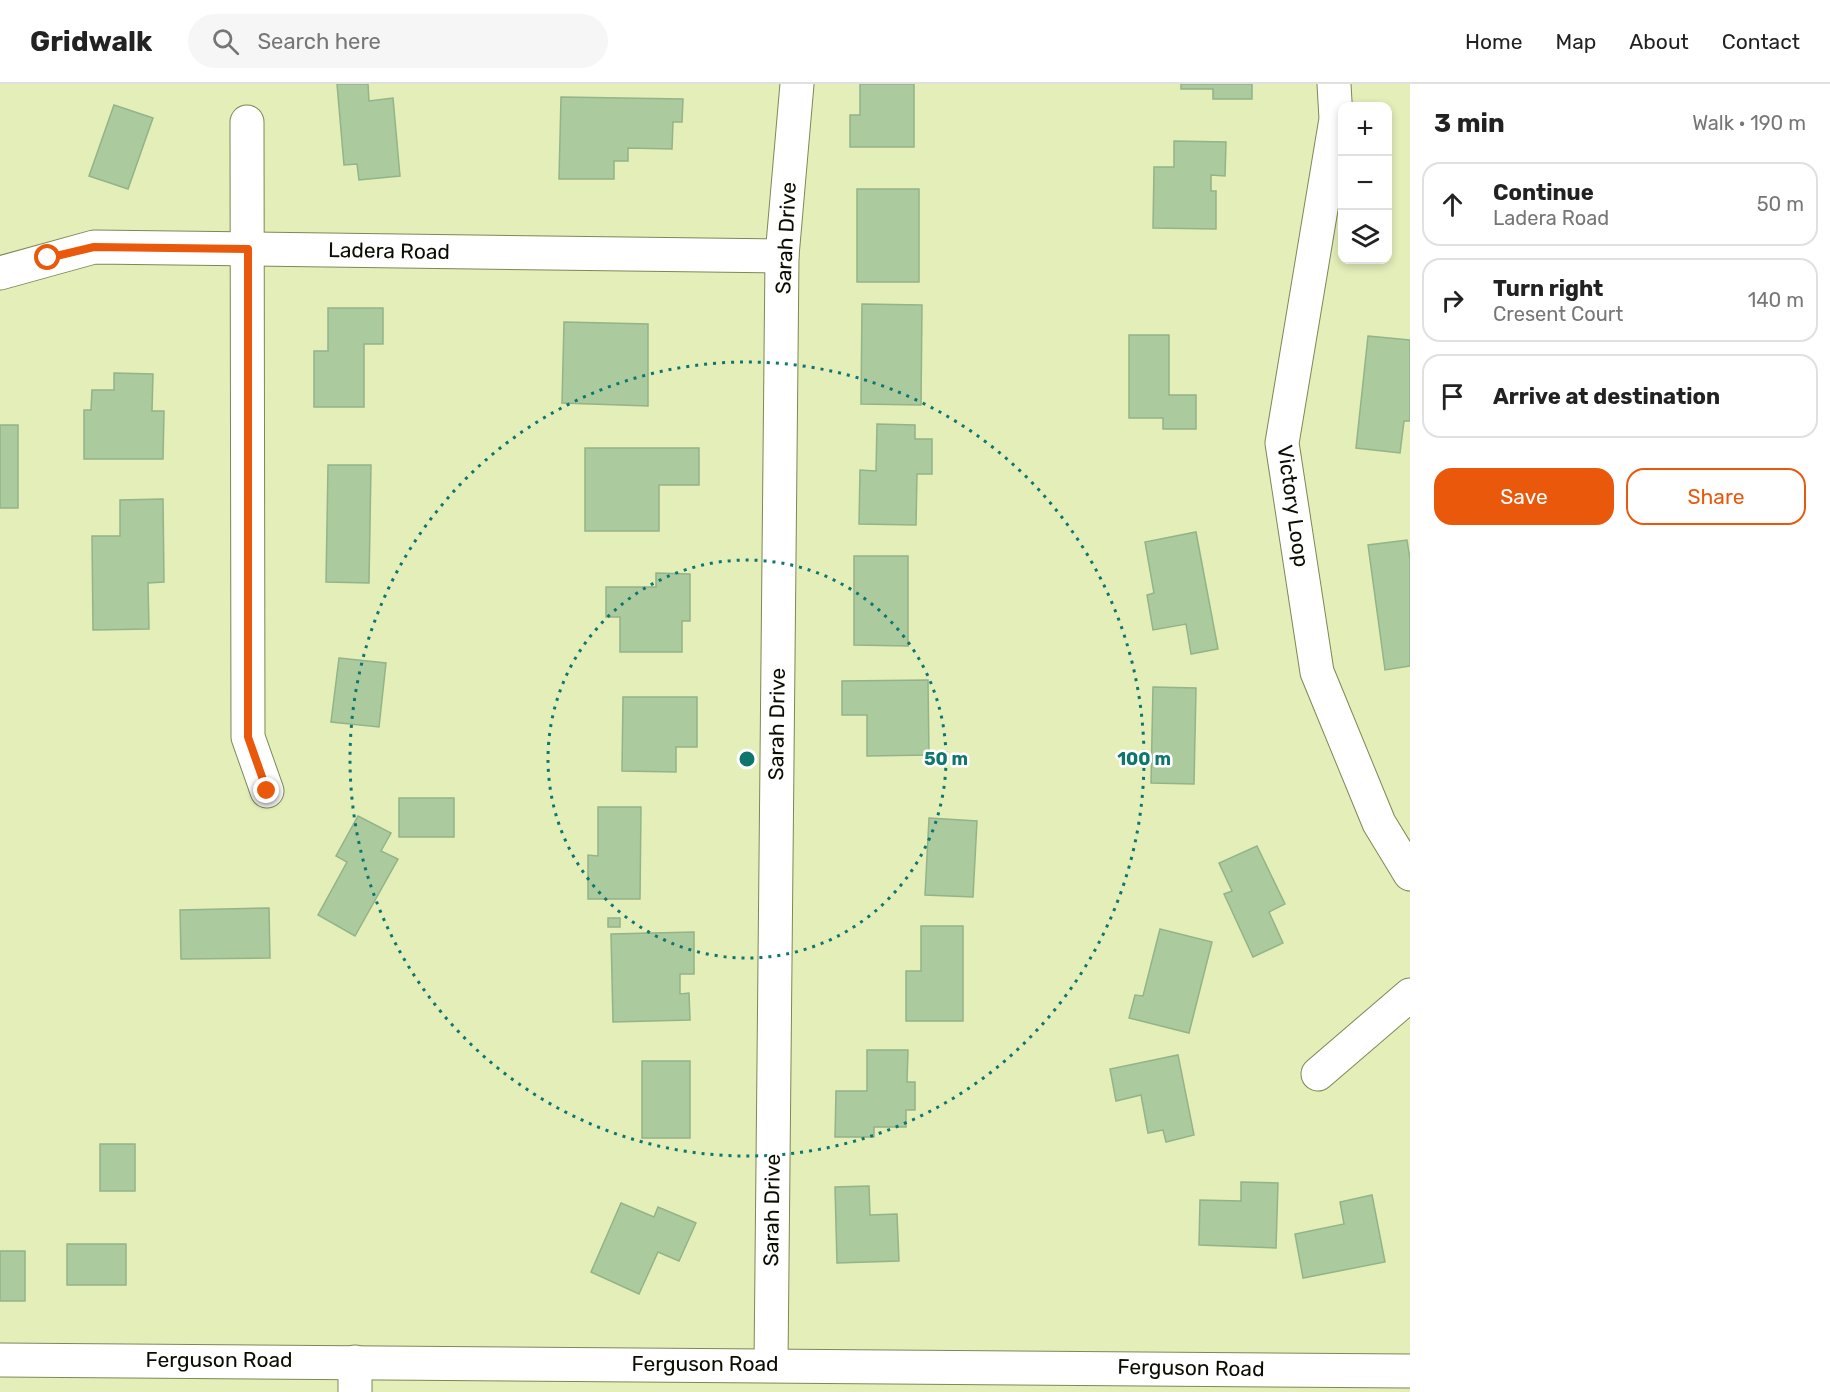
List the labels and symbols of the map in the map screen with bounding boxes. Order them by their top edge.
street label: Sarah Drive [770,181,801,295]
street label: Ladera Road [328,237,450,264]
route start [34,244,60,270]
street label: Victory Loop [1273,443,1314,569]
street label: Sarah Drive [763,668,790,780]
text: 50 m [924,748,968,770]
text: 100 m [1117,748,1171,770]
centre of rings [737,749,757,769]
route end [253,777,279,803]
street label: Sarah Drive [758,1154,785,1266]
street label: Ferguson Road [145,1347,293,1372]
street label: Ferguson Road [631,1351,779,1376]
street label: Ferguson Road [1117,1354,1265,1381]

